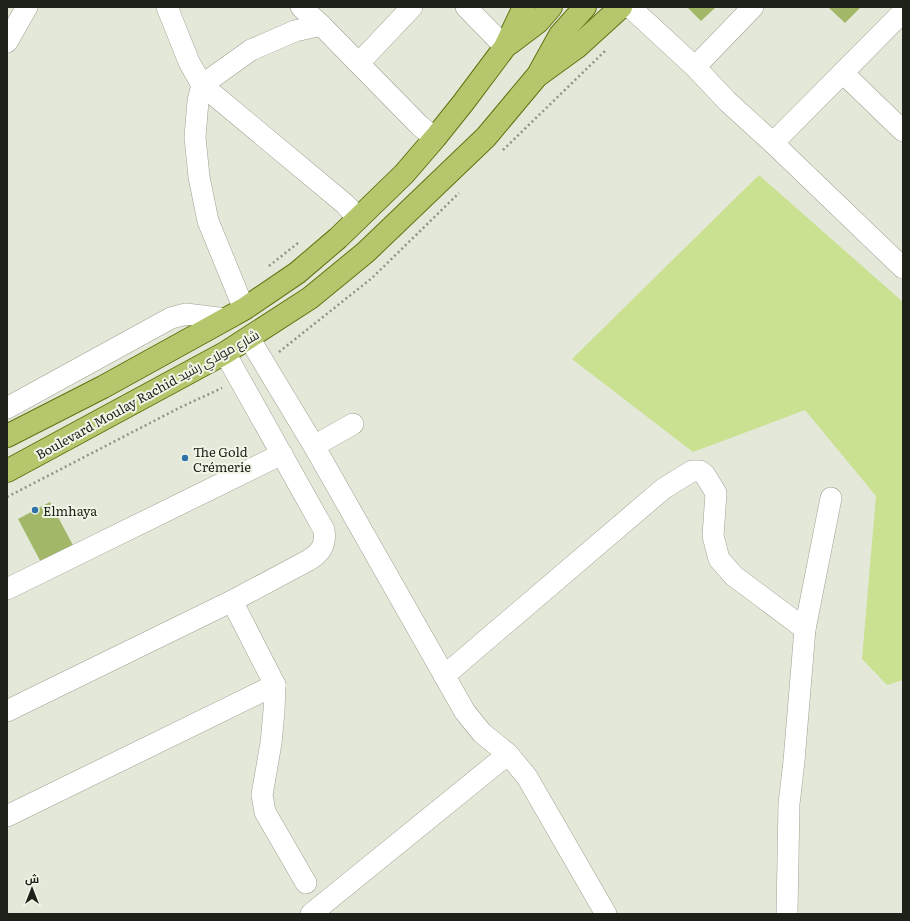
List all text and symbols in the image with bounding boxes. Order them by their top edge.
street label: Boulevard Moulay Rachid شارع مولاي رشيد [32,324,263,465]
place label: The Gold Crémerie [193,442,251,476]
marker: The Gold Crémerie [180,453,190,463]
place label: Elmhaya [43,501,97,520]
marker: Elmhaya [30,505,40,515]
north arrow [12,869,52,909]
text: ش [25,870,39,886]

